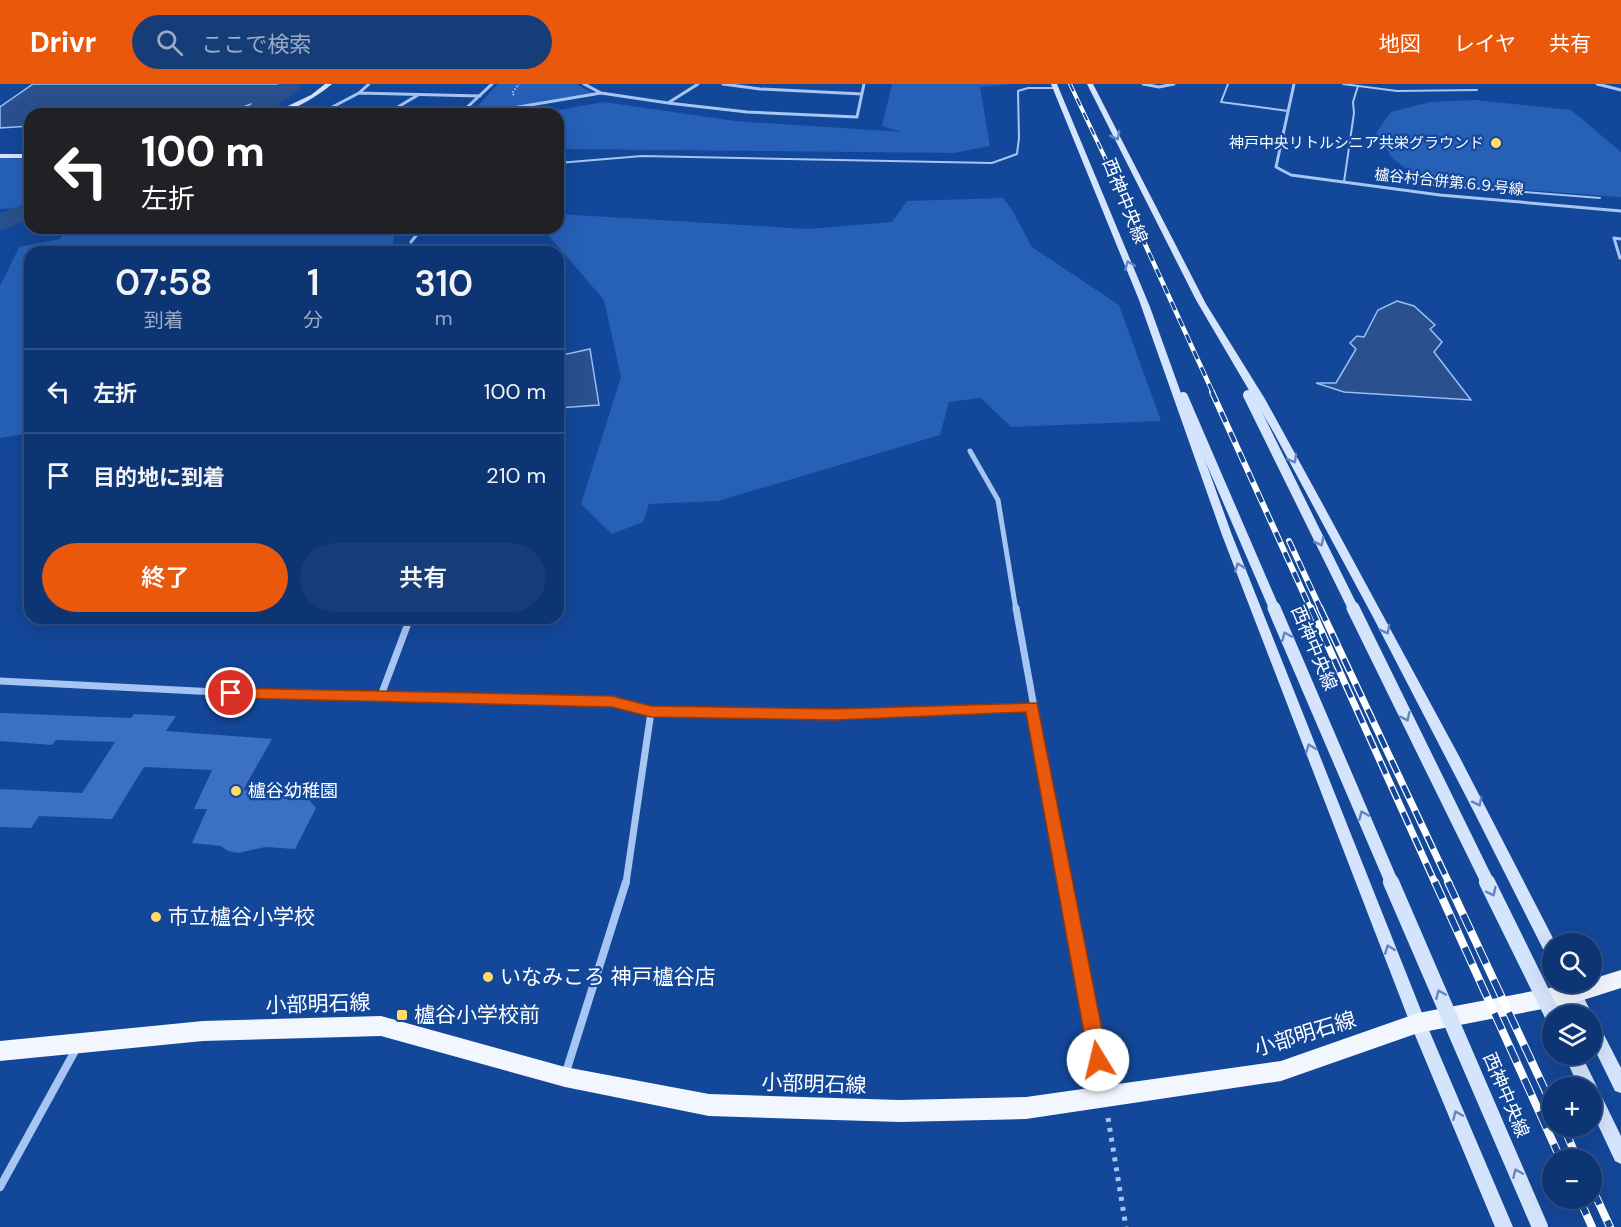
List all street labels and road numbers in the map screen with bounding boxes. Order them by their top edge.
street label: 西神中央線 [1097,155,1153,247]
street label: 櫨谷村合併第６９号線 [1373,164,1525,200]
street label: 西神中央線 [1285,602,1343,694]
street label: 小部明石線 [265,988,371,1020]
street label: 小部明石線 [1251,1005,1359,1063]
street label: 西神中央線 [1477,1049,1535,1141]
street label: 小部明石線 [761,1068,867,1100]

